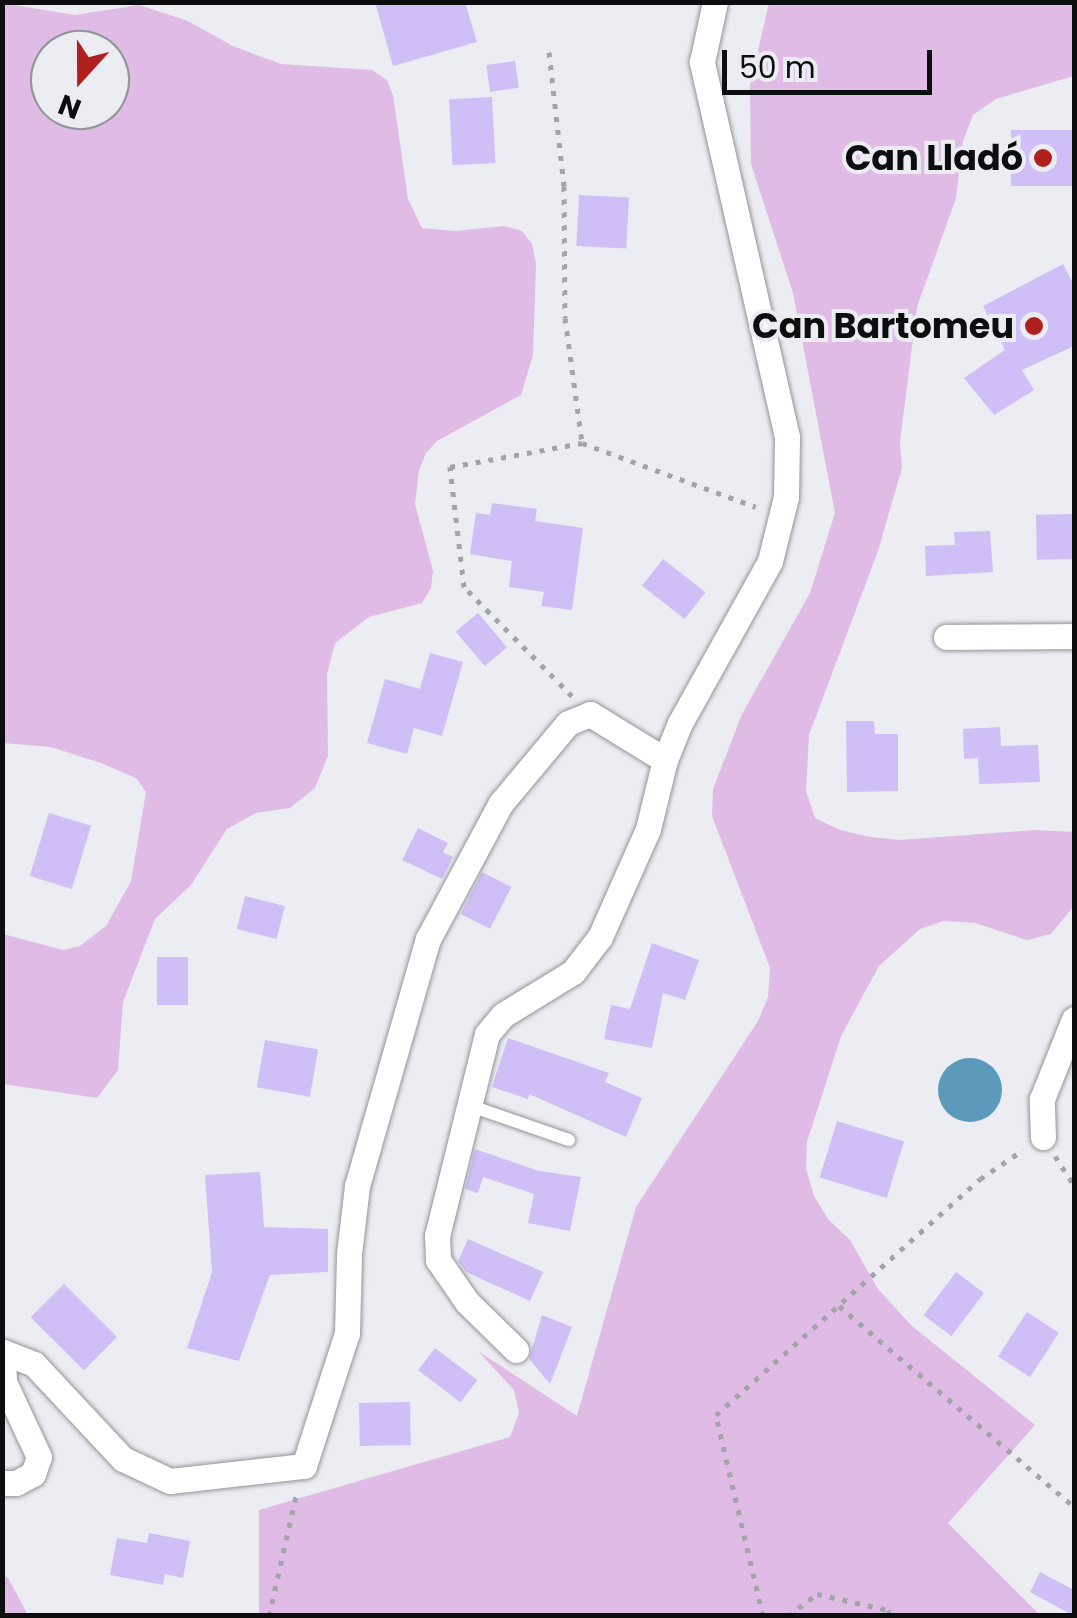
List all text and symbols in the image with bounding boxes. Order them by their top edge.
north arrow [30,30,130,130]
scale bar [727,30,937,92]
text: 50 m [739,46,816,89]
text: N [53,85,87,129]
place label: Can Lladó [845,137,1023,179]
marker: Can Lladó [1032,147,1054,169]
place label: Can Bartomeu [752,305,1014,347]
marker: Can Bartomeu [1023,315,1045,337]

